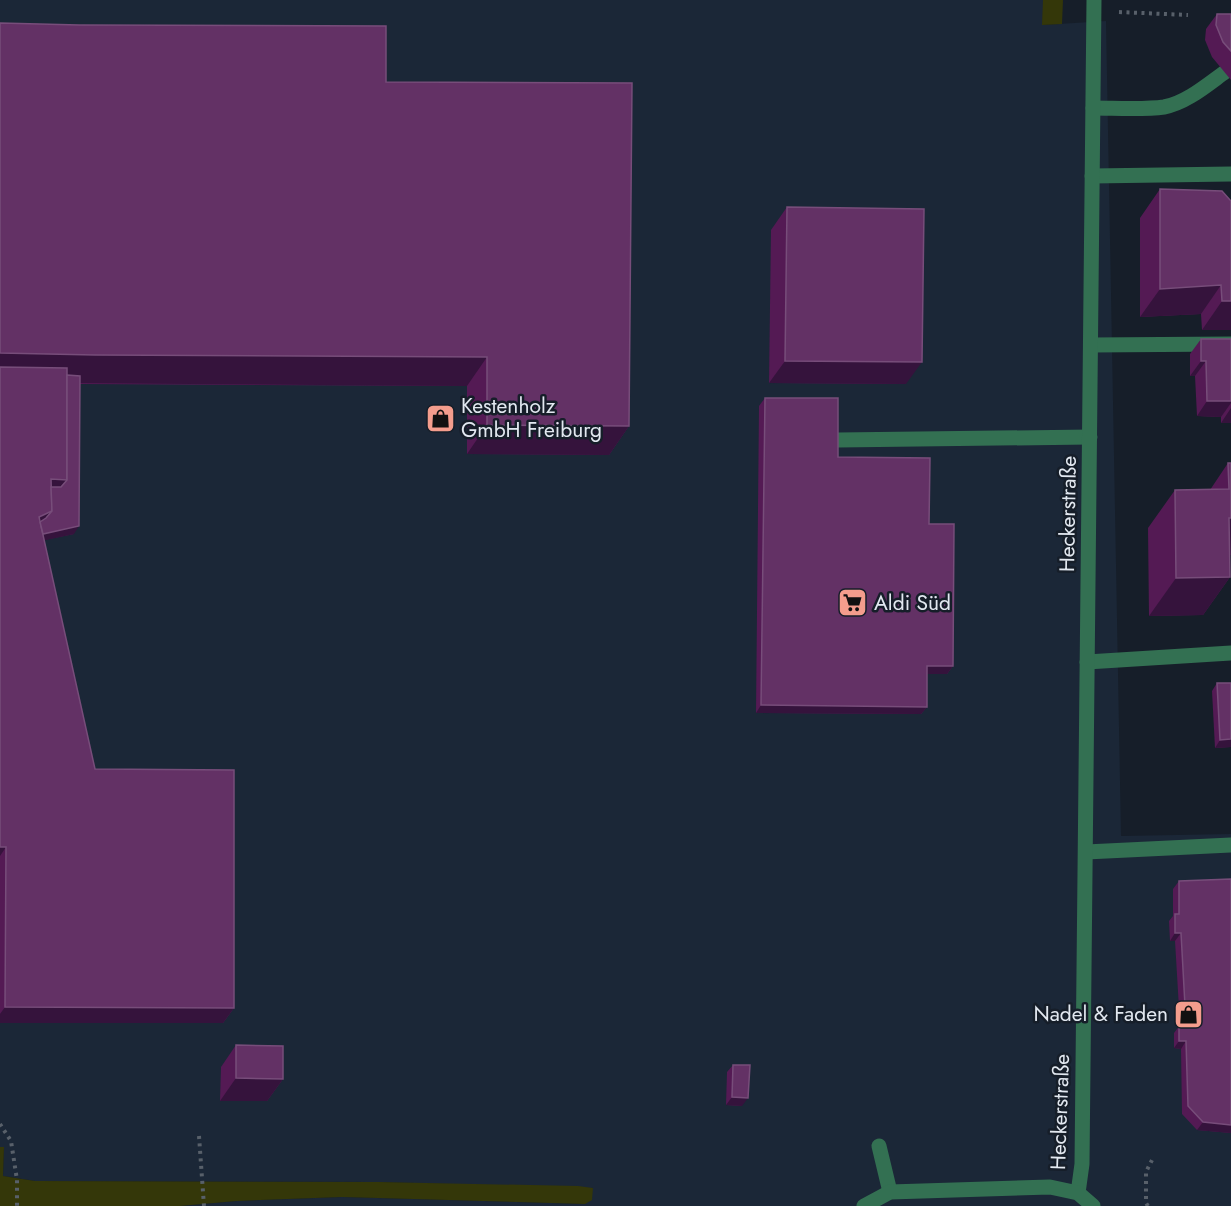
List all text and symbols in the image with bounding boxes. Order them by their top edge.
place label: Kestenholz GmbH Freiburg [461,391,602,445]
shop icon: Kestenholz GmbH Freiburg [424,402,456,434]
street label: Heckerstraße [1052,455,1084,572]
supermarket icon: Aldi Süd [837,587,869,619]
place label: Aldi Süd [874,588,951,618]
shop icon: Nadel & Faden [1173,998,1205,1030]
place label: Nadel & Faden [1033,999,1168,1029]
street label: Heckerstraße [1043,1053,1077,1171]

